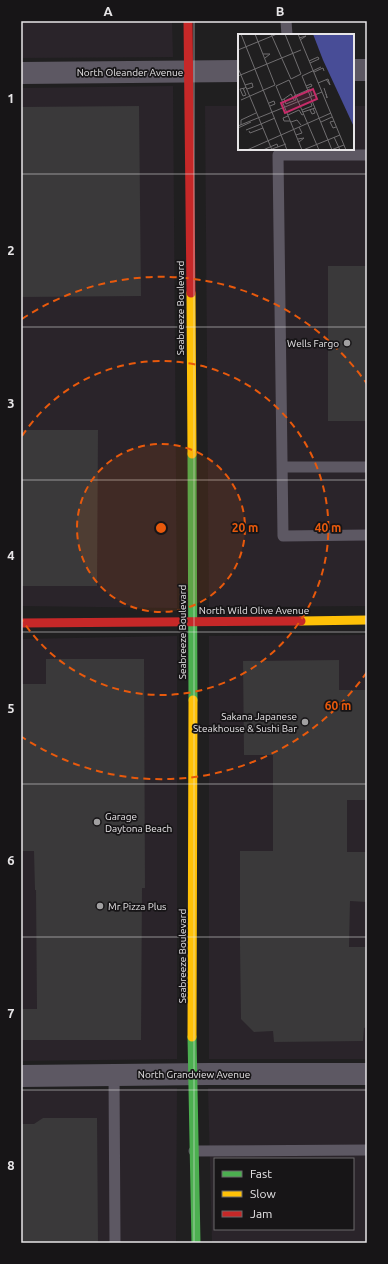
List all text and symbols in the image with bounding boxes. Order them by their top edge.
text: A [103,4,113,18]
text: B [276,4,285,18]
inset map [238,34,354,150]
street label: North Oleander Avenue [77,67,183,78]
text: 1 [7,91,15,105]
text: 2 [7,243,15,257]
street label: Seabreeze Boulevard [175,261,186,355]
place label: Wells Fargo [287,338,339,349]
marker: Wells Fargo [342,338,352,348]
text: 3 [7,396,15,410]
centre of rings [154,521,168,535]
text: 20 m [232,521,258,534]
text: 40 m [315,521,341,534]
text: 4 [7,548,15,562]
street label: Seabreeze Boulevard [177,585,188,679]
street label: North Wild Olive Avenue [199,605,309,616]
text: 60 m [325,699,351,712]
text: 5 [7,701,15,715]
place label: Sakana Japanese Steakhouse & Sushi Bar [193,711,297,734]
marker: Sakana Japanese Steakhouse & Sushi Bar [300,717,310,727]
place label: Garage Daytona Beach [105,811,172,834]
marker: Garage Daytona Beach [92,817,102,827]
text: 6 [7,853,15,867]
marker: Mr Pizza Plus [95,901,105,911]
place label: Mr Pizza Plus [108,901,166,912]
street label: Seabreeze Boulevard [177,909,188,1003]
text: 7 [7,1006,15,1020]
street label: North Grandview Avenue [138,1069,250,1080]
text: 8 [7,1158,15,1172]
legend [214,1158,354,1230]
text: Fast [250,1167,272,1180]
text: Slow [250,1187,276,1200]
text: Jam [250,1207,272,1220]

